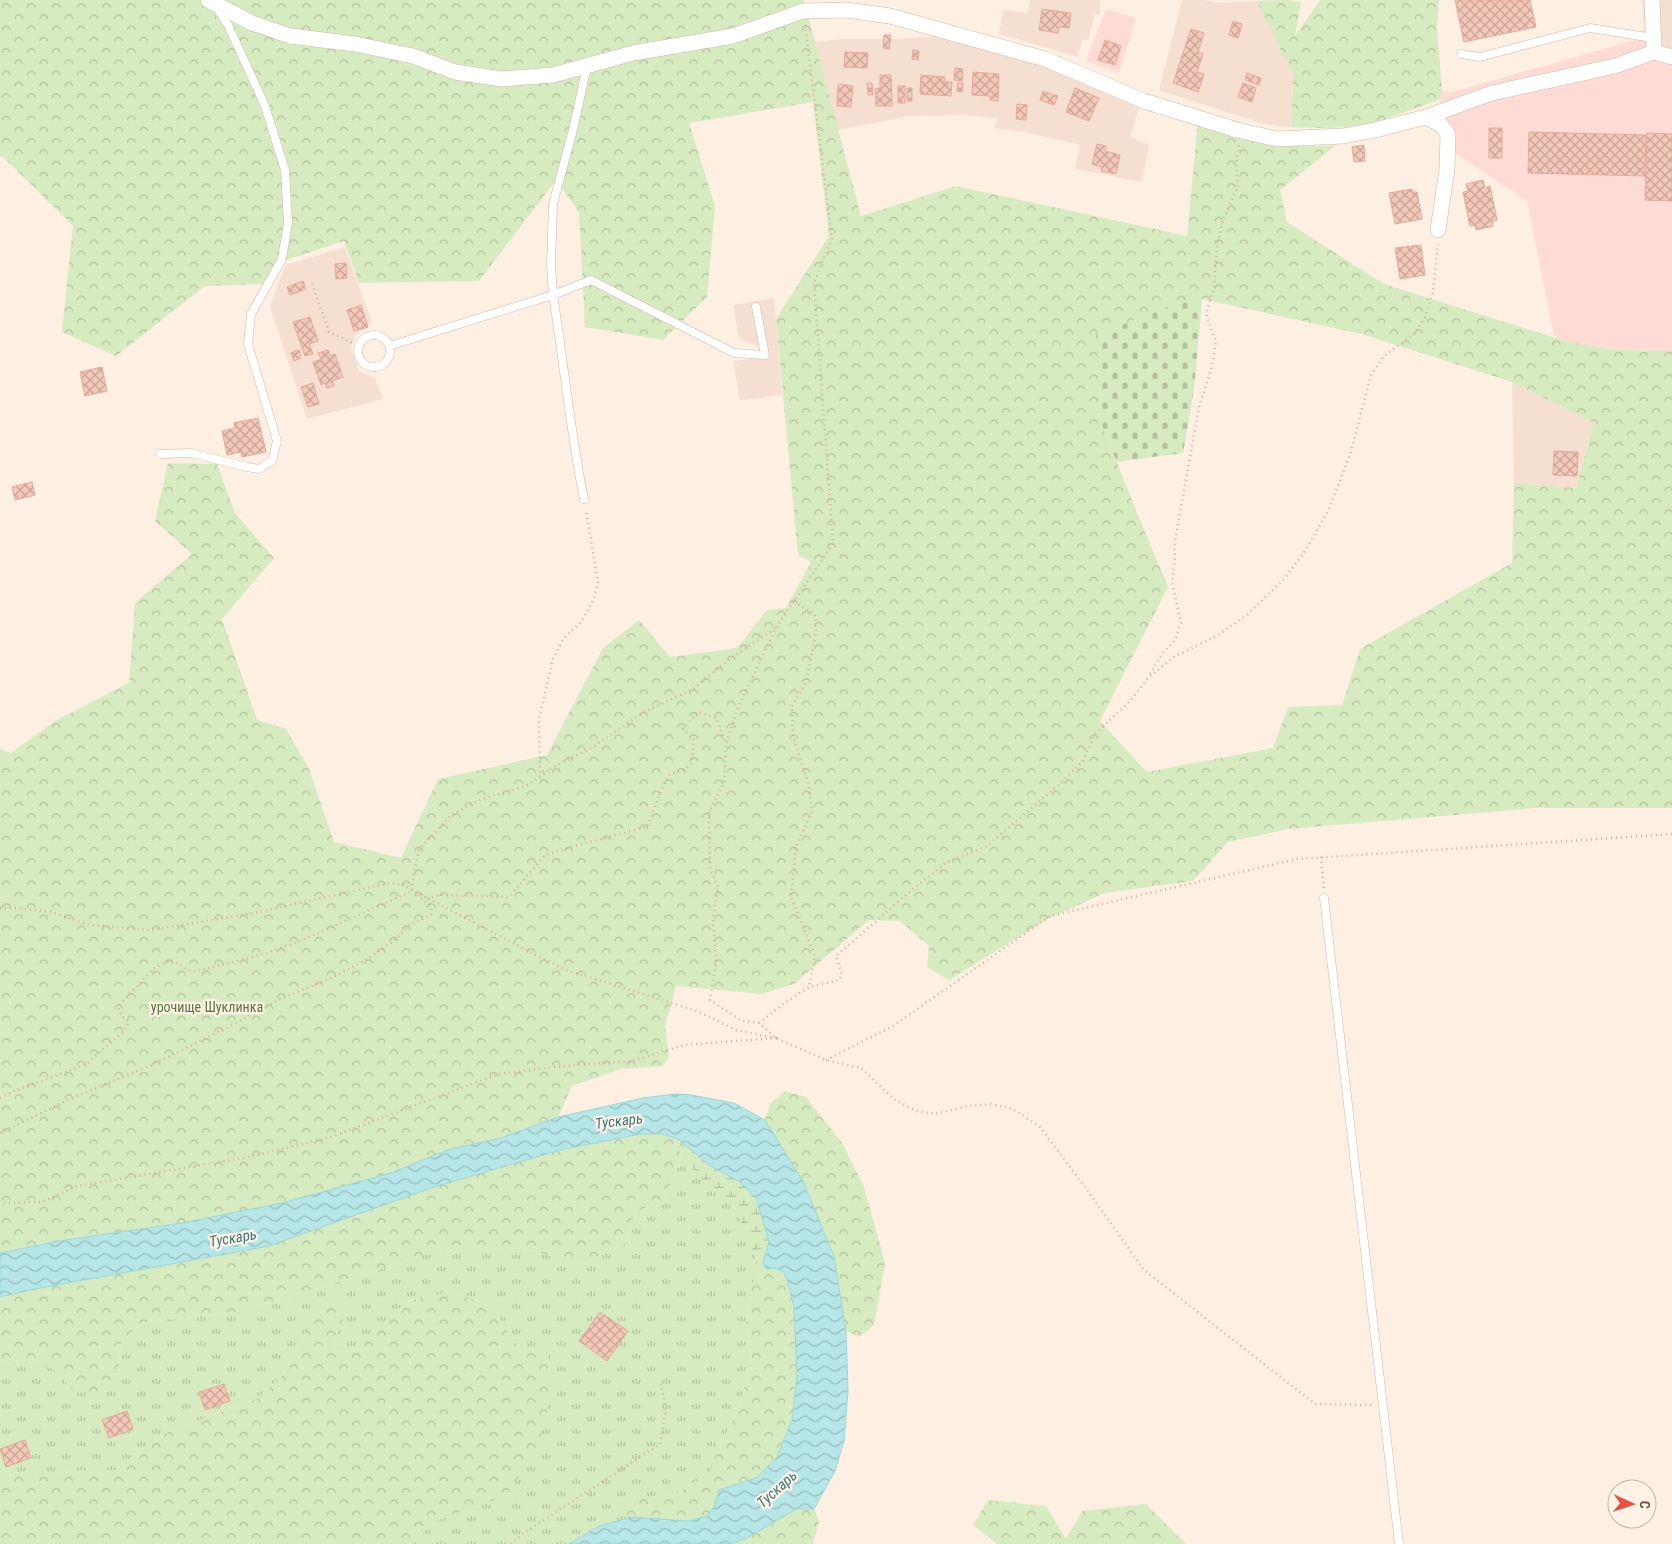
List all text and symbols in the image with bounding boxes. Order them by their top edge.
park label: урочище Шуклинка [151,999,263,1015]
water label: Тускарь [594,1109,644,1133]
water label: Тускарь [208,1225,258,1251]
water label: Тускарь [753,1466,801,1512]
north arrow [1607,1479,1657,1529]
text: С [1637,1500,1653,1509]

